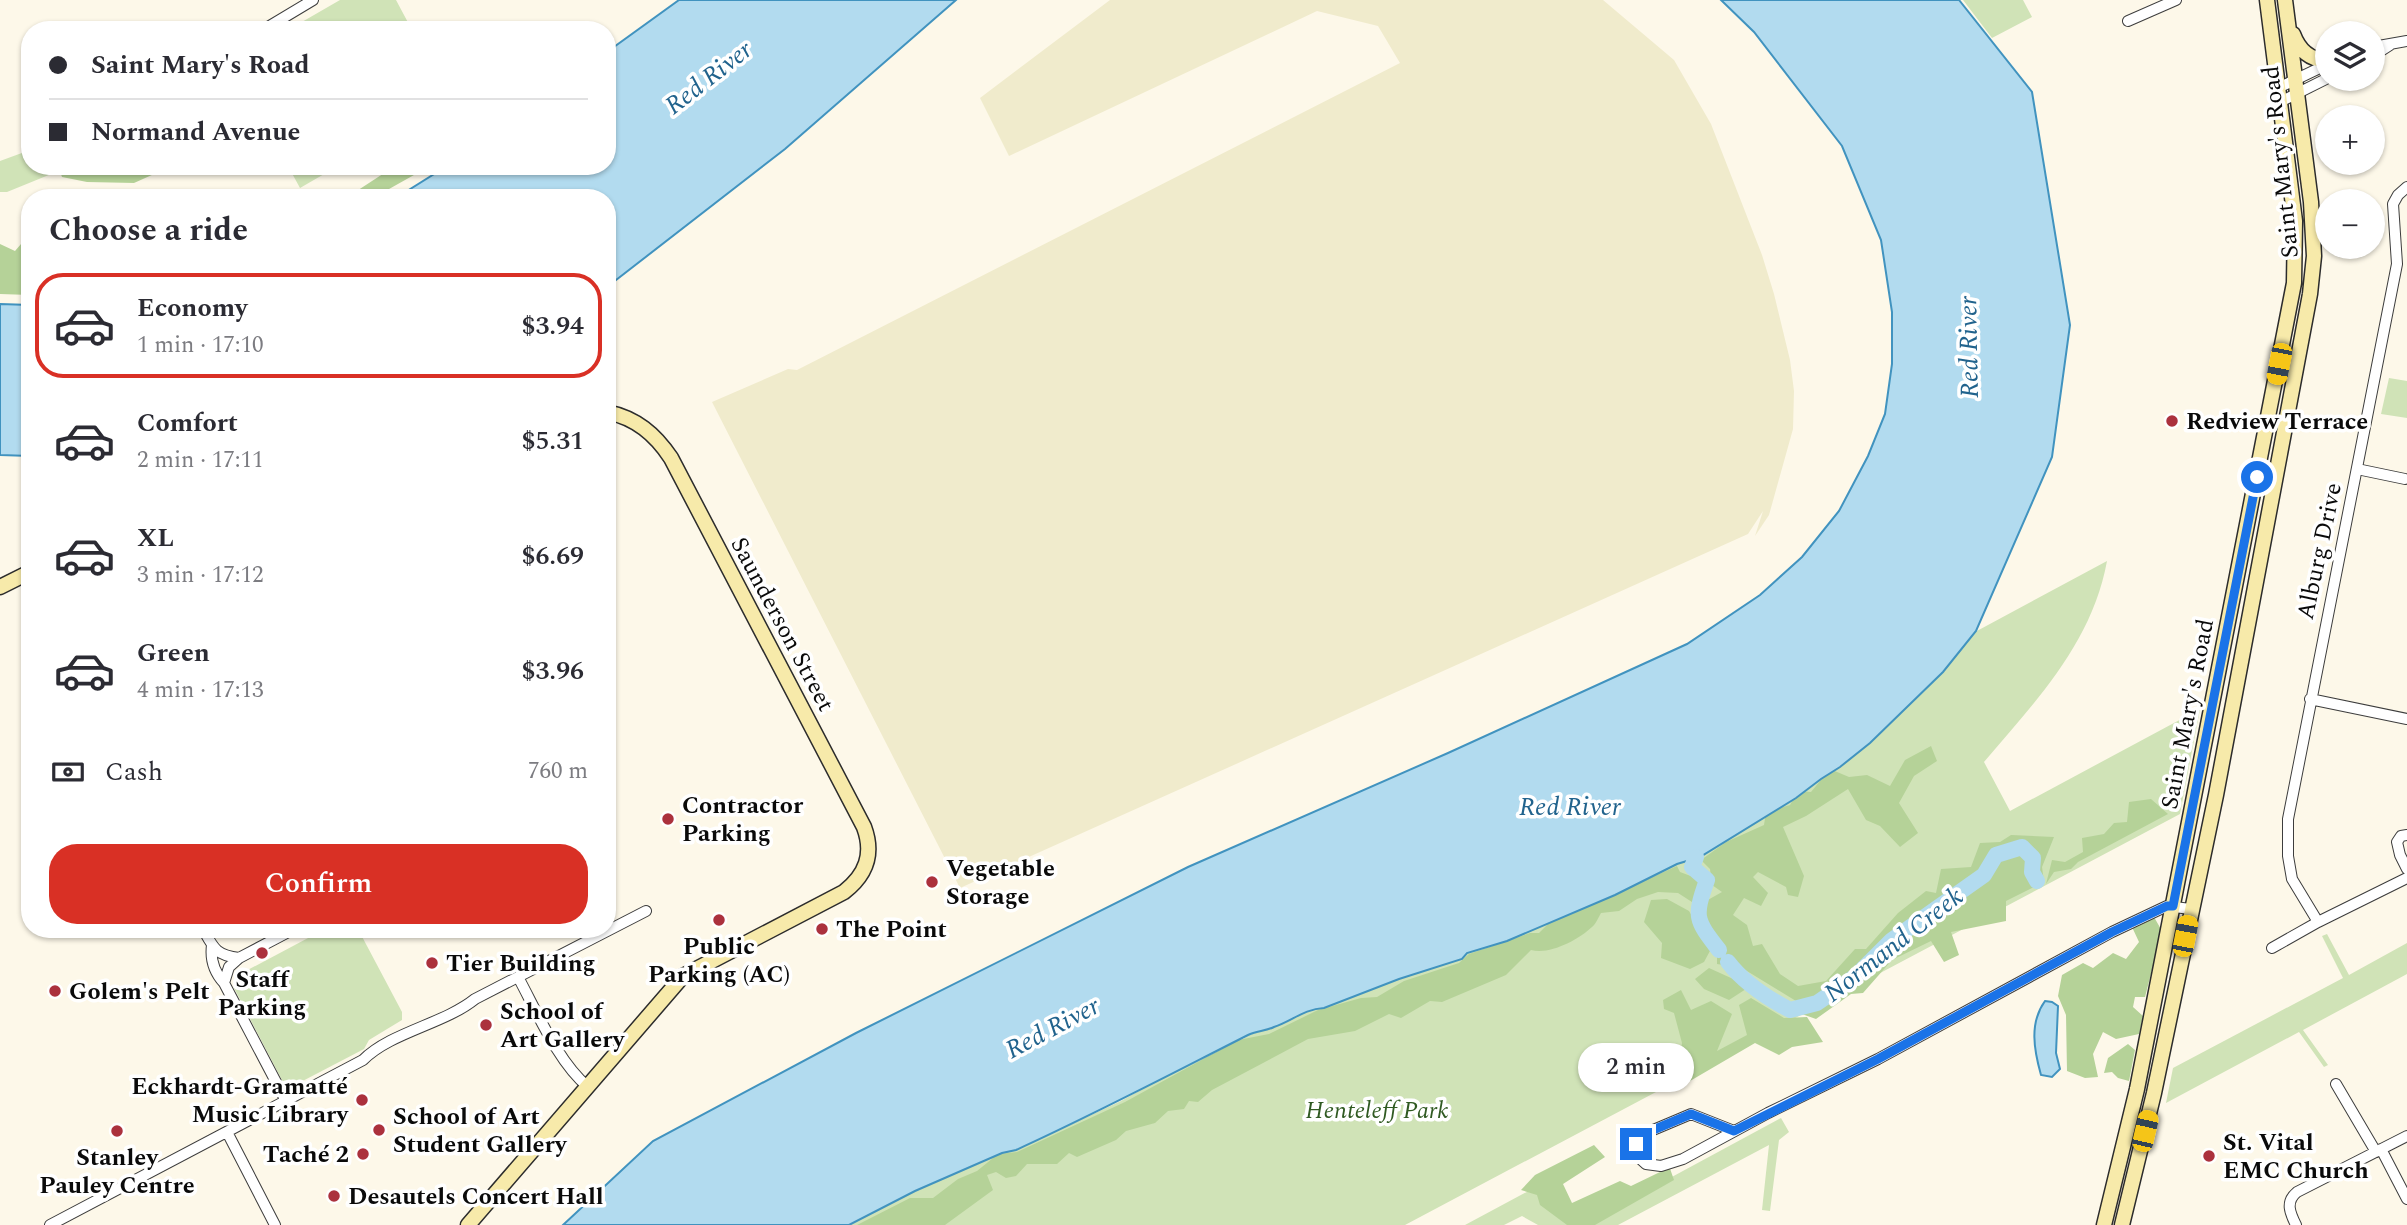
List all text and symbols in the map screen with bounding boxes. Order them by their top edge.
map controls [2315,21,2385,259]
button: layers [2315,21,2385,91]
water label: Red River [656,30,762,125]
text: Saint Mary's Road [91,45,310,85]
street label: Saint Mary's Road [2253,64,2309,260]
button: + [2315,105,2385,175]
text: Normand Avenue [91,112,300,152]
button: − [2315,189,2385,259]
text: Choose a ride [49,206,248,255]
text: Economy [137,288,247,328]
icon: car [53,294,116,357]
water label: Red River [1948,295,1990,398]
text: $3.94 [521,306,584,346]
text: 1 min · 17:10 [137,328,264,363]
car [2265,341,2294,387]
text: Comfort [137,403,238,443]
place label: Redview Terrace [2186,404,2368,440]
icon: car [53,409,116,472]
marker: Redview Terrace [2164,413,2180,429]
text: $5.31 [521,421,584,461]
text: 2 min · 17:11 [137,443,264,478]
route start [2241,461,2273,493]
street label: Alburg Drive [2288,479,2352,623]
text: XL [137,518,174,558]
icon: car [53,524,116,587]
street label: Saunderson Street [721,531,843,718]
text: $6.69 [521,536,584,576]
text: 3 min · 17:12 [137,558,264,593]
street label: Saint Mary's Road [2152,616,2224,812]
text: Green [137,633,210,673]
icon: car [53,639,116,702]
text: $3.96 [521,651,584,691]
text: 4 min · 17:13 [137,673,264,708]
text: Cash [105,752,163,792]
icon: cash [49,753,87,791]
text: 760 m [528,754,588,789]
water label: Red River [1519,787,1622,827]
place label: Contractor Parking [682,788,804,852]
marker: Contractor Parking [660,811,676,827]
button: Confirm [49,844,588,924]
place label: Vegetable Storage [946,851,1055,915]
marker: Vegetable Storage [924,874,940,890]
water label: Normand Creek [1815,877,1972,1012]
marker: Public Parking (AC) [711,912,727,928]
place label: The Point [836,912,947,948]
car [2171,913,2200,959]
marker: The Point [814,921,830,937]
place label: Public Parking (AC) [648,929,790,993]
marker: Staff Parking [254,945,270,961]
place label: Tier Building [446,946,596,982]
marker: Tier Building [424,955,440,971]
place label: Staff Parking [218,962,306,1026]
place label: Golem's Pelt [69,974,209,1010]
marker: Golem's Pelt [47,983,63,999]
water label: Red River [998,986,1108,1070]
place label: School of Art Gallery [500,994,626,1058]
marker: School of Art Gallery [478,1017,494,1033]
callout: 2 min [1578,1042,1694,1092]
text: 2 min [1606,1050,1666,1085]
place label: Eckhardt-Gramatté Music Library [131,1069,350,1133]
marker: Eckhardt-Gramatté Music Library [354,1092,370,1108]
park label: Henteleff Park [1305,1093,1449,1129]
place label: School of Art Student Gallery [393,1099,568,1163]
car [2131,1108,2160,1154]
marker: School of Art Student Gallery [371,1122,387,1138]
marker: Stanley Pauley Centre [109,1123,125,1139]
place label: St. Vital EMC Church [2223,1125,2369,1189]
route end [1620,1128,1652,1160]
place label: Taché 2 [263,1137,349,1173]
place label: Stanley Pauley Centre [39,1140,195,1204]
marker: Taché 2 [355,1146,371,1162]
marker: St. Vital EMC Church [2201,1148,2217,1164]
place label: Desautels Concert Hall [348,1179,604,1215]
marker: Desautels Concert Hall [326,1188,342,1204]

